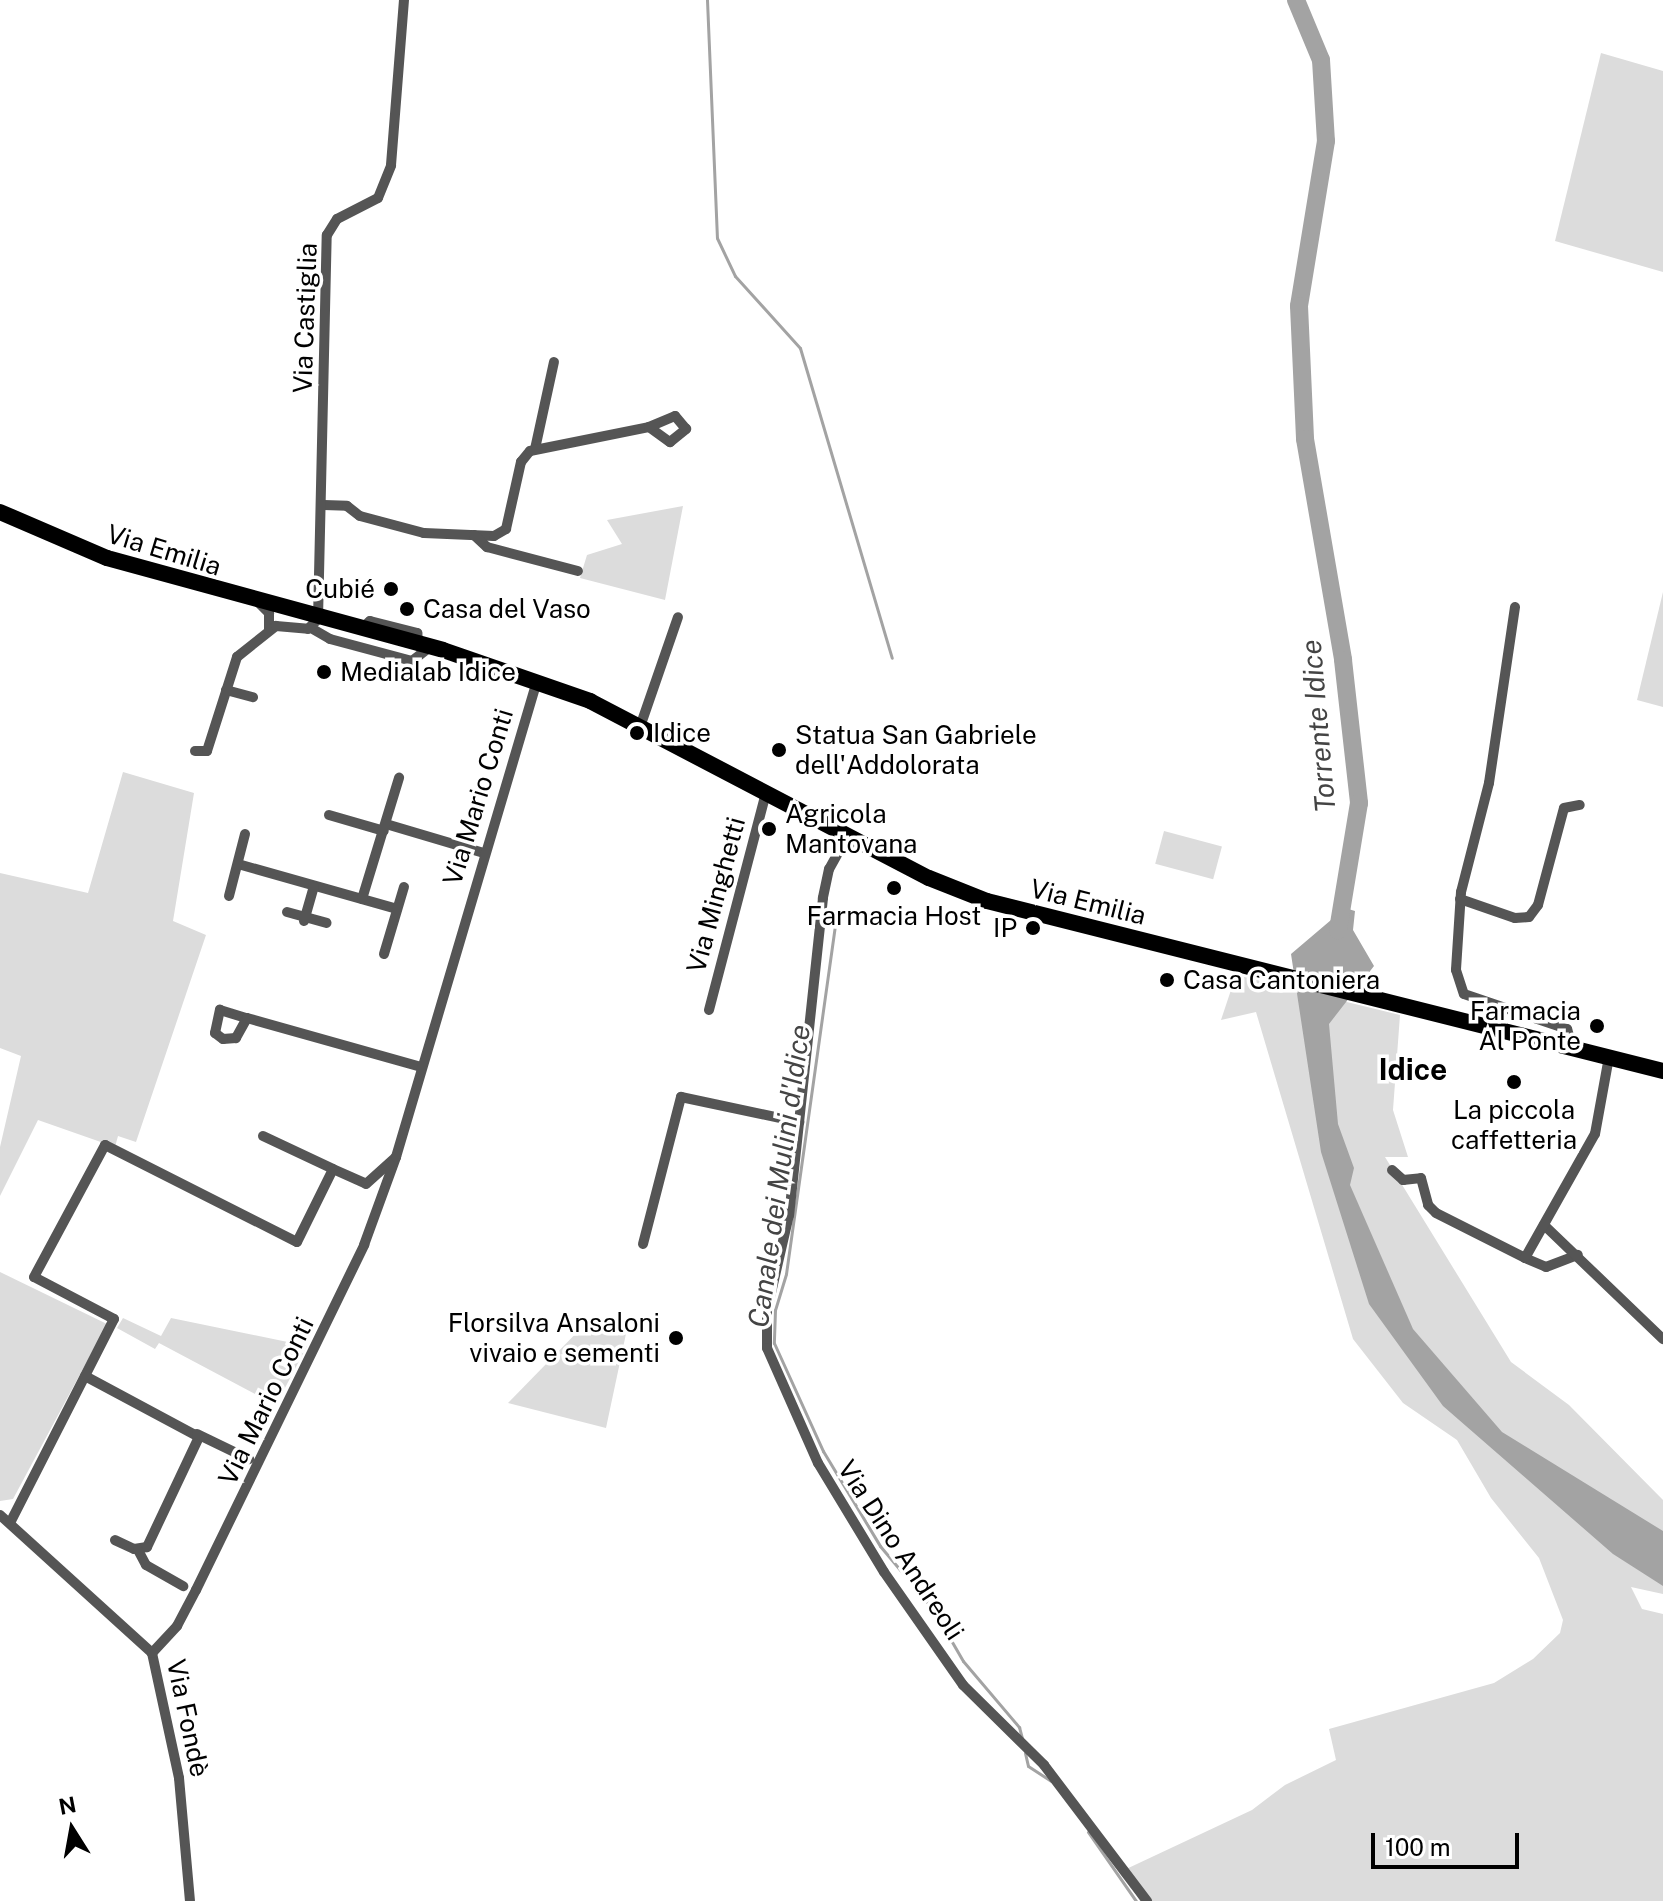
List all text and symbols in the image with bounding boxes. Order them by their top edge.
street label: Via Castiglia [287,242,323,394]
street label: Via Emilia [103,518,225,582]
place label: Cubié [305,573,375,605]
marker: Cubié [382,580,400,598]
place label: Casa del Vaso [423,593,592,625]
marker: Casa del Vaso [398,600,416,618]
water label: Torrente Idice [1294,638,1342,814]
place label: Medialab Idice [340,656,516,688]
marker: Medialab Idice [315,663,333,681]
street label: Via Mario Conti [436,705,520,889]
place label: Idice [653,717,711,749]
place label: Statua San Gabriele dell'Addolorata [795,719,1037,780]
marker: Idice [628,724,646,742]
marker: Statua San Gabriele dell'Addolorata [770,741,788,759]
place label: Agricola Mantovana [785,798,917,860]
street label: Via Minghetti [680,814,752,976]
marker: Agricola Mantovana [760,820,778,838]
street label: Via Emilia [1027,873,1149,931]
marker: Farmacia Host [885,879,903,897]
place label: Farmacia Host [807,900,981,932]
place label: IP [993,912,1017,944]
marker: IP [1024,919,1042,937]
place label: Casa Cantoniera [1183,964,1380,996]
marker: Casa Cantoniera [1158,971,1176,989]
place label: Farmacia Al Ponte [1470,995,1581,1056]
marker: Farmacia Al Ponte [1588,1017,1606,1035]
water label: Canale dei Mulini d'Idice [741,1022,817,1330]
district label: Idice [1379,1051,1447,1087]
marker: La piccola caffetteria [1505,1073,1523,1091]
place label: La piccola caffetteria [1451,1094,1577,1156]
place label: Florsilva Ansaloni vivaio e sementi [448,1307,660,1368]
street label: Via Mario Conti [212,1312,320,1490]
marker: Florsilva Ansaloni vivaio e sementi [667,1329,685,1347]
street label: Via Dino Andreoli [831,1454,971,1646]
street label: Via Fondè [160,1656,216,1780]
north arrow [32,1789,112,1869]
text: N [56,1791,78,1820]
scale bar [1375,1817,1523,1867]
text: 100 m [1385,1833,1451,1861]

